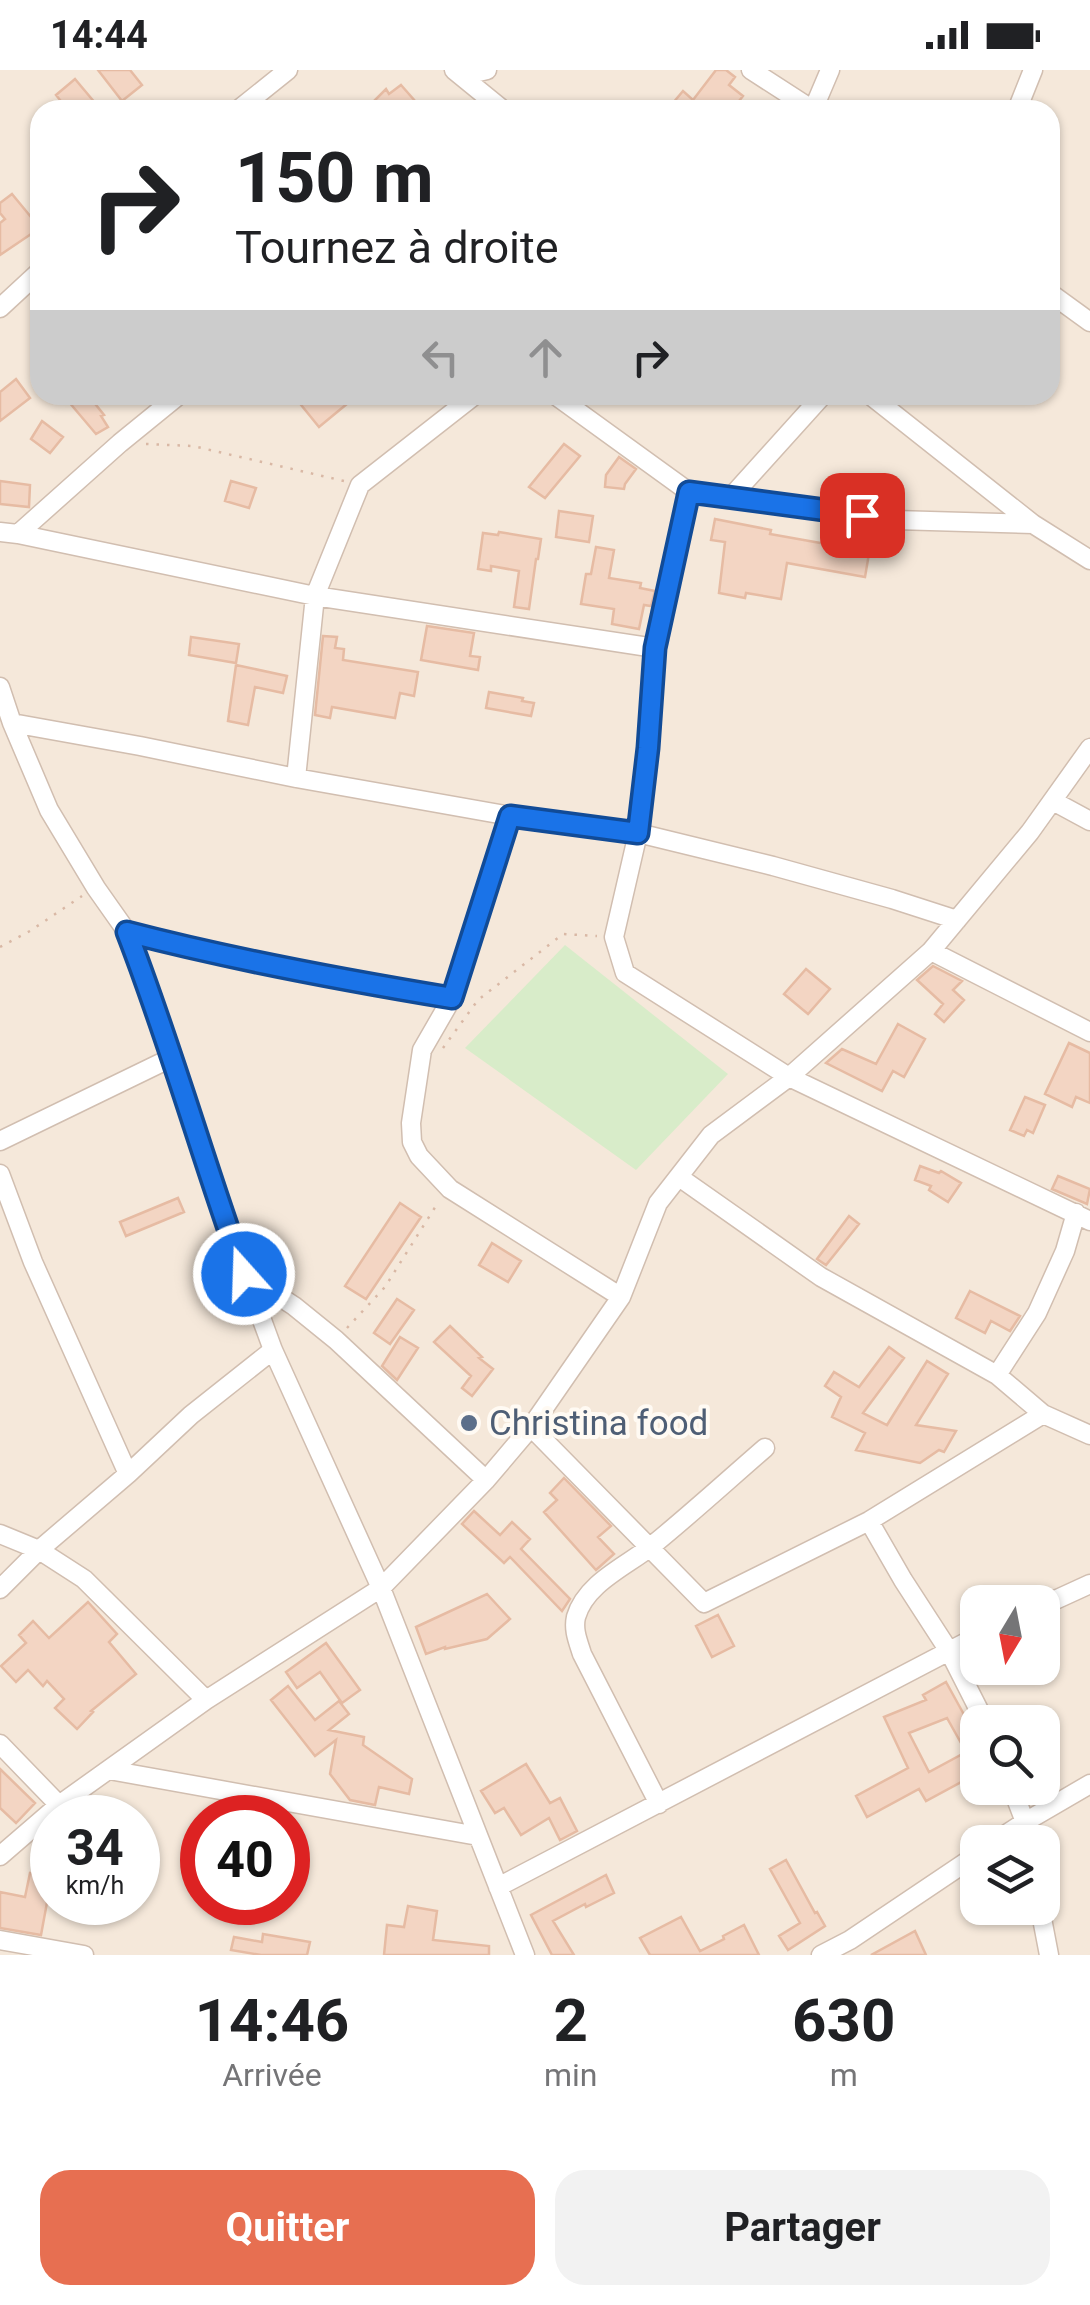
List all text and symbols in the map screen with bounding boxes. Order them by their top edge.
text: 14:44 [50,13,148,57]
text: 150 m [235,137,434,219]
icon: right [70,140,200,270]
text: Tournez à droite [235,221,559,274]
icon: left [413,330,468,385]
icon: ahead [518,330,573,385]
icon: right [623,330,678,385]
pin [820,473,905,558]
icon: arrive [835,488,890,543]
position arrow [192,1222,296,1326]
place label: Christina food [489,1403,708,1444]
marker: Christina food [458,1412,480,1434]
north arrow [960,1585,1060,1685]
map controls [960,1585,1060,1925]
button: search [960,1705,1060,1805]
speed limit sign: 40 [180,1795,310,1925]
text: 34 [66,1819,124,1877]
button: layers [960,1825,1060,1925]
text: km/h [66,1871,124,1900]
text: 14:46 [195,1985,349,2056]
text: 2 [553,1985,588,2056]
text: 630 [792,1985,895,2056]
text: Arrivée [222,2056,322,2094]
text: min [544,2056,597,2094]
text: m [830,2056,858,2094]
button: Quitter [40,2170,535,2285]
button: Partager [555,2170,1050,2285]

